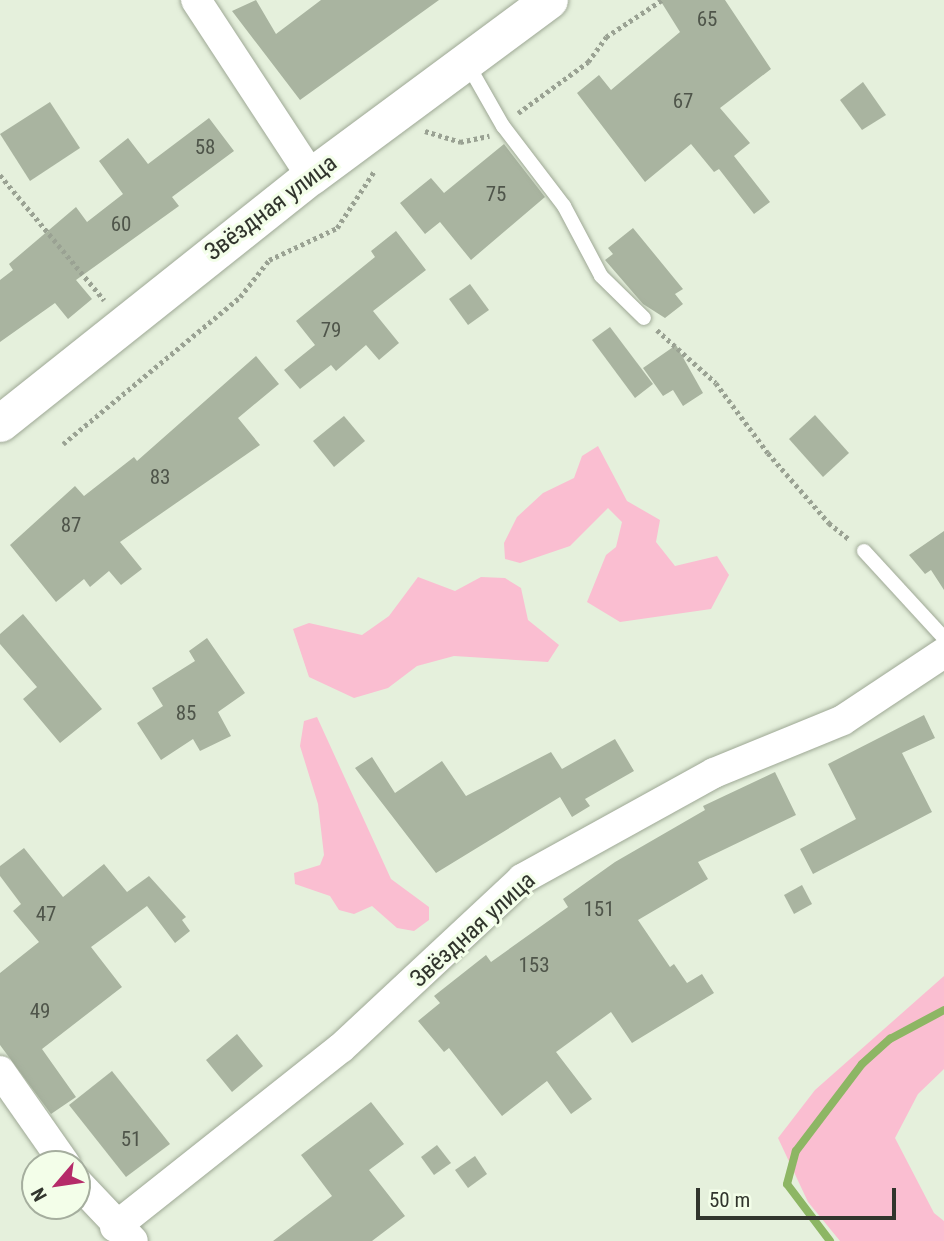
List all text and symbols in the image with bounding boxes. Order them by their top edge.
house number: 65 [697,6,717,32]
house number: 67 [673,88,693,114]
house number: 58 [195,134,215,160]
street label: Звёздная улица [199,149,343,267]
house number: 75 [486,181,506,207]
house number: 60 [111,211,131,237]
house number: 79 [321,317,341,343]
house number: 83 [150,464,170,490]
house number: 87 [61,512,81,538]
house number: 85 [176,700,196,726]
street label: Звёздная улица [405,866,541,994]
house number: 151 [583,896,615,922]
house number: 47 [36,901,56,927]
house number: 153 [518,952,550,978]
house number: 49 [30,998,50,1024]
house number: 51 [121,1126,141,1152]
north arrow [21,1150,91,1220]
scale bar [699,1174,898,1218]
text: N [26,1184,52,1205]
text: 50 m [709,1188,750,1212]

